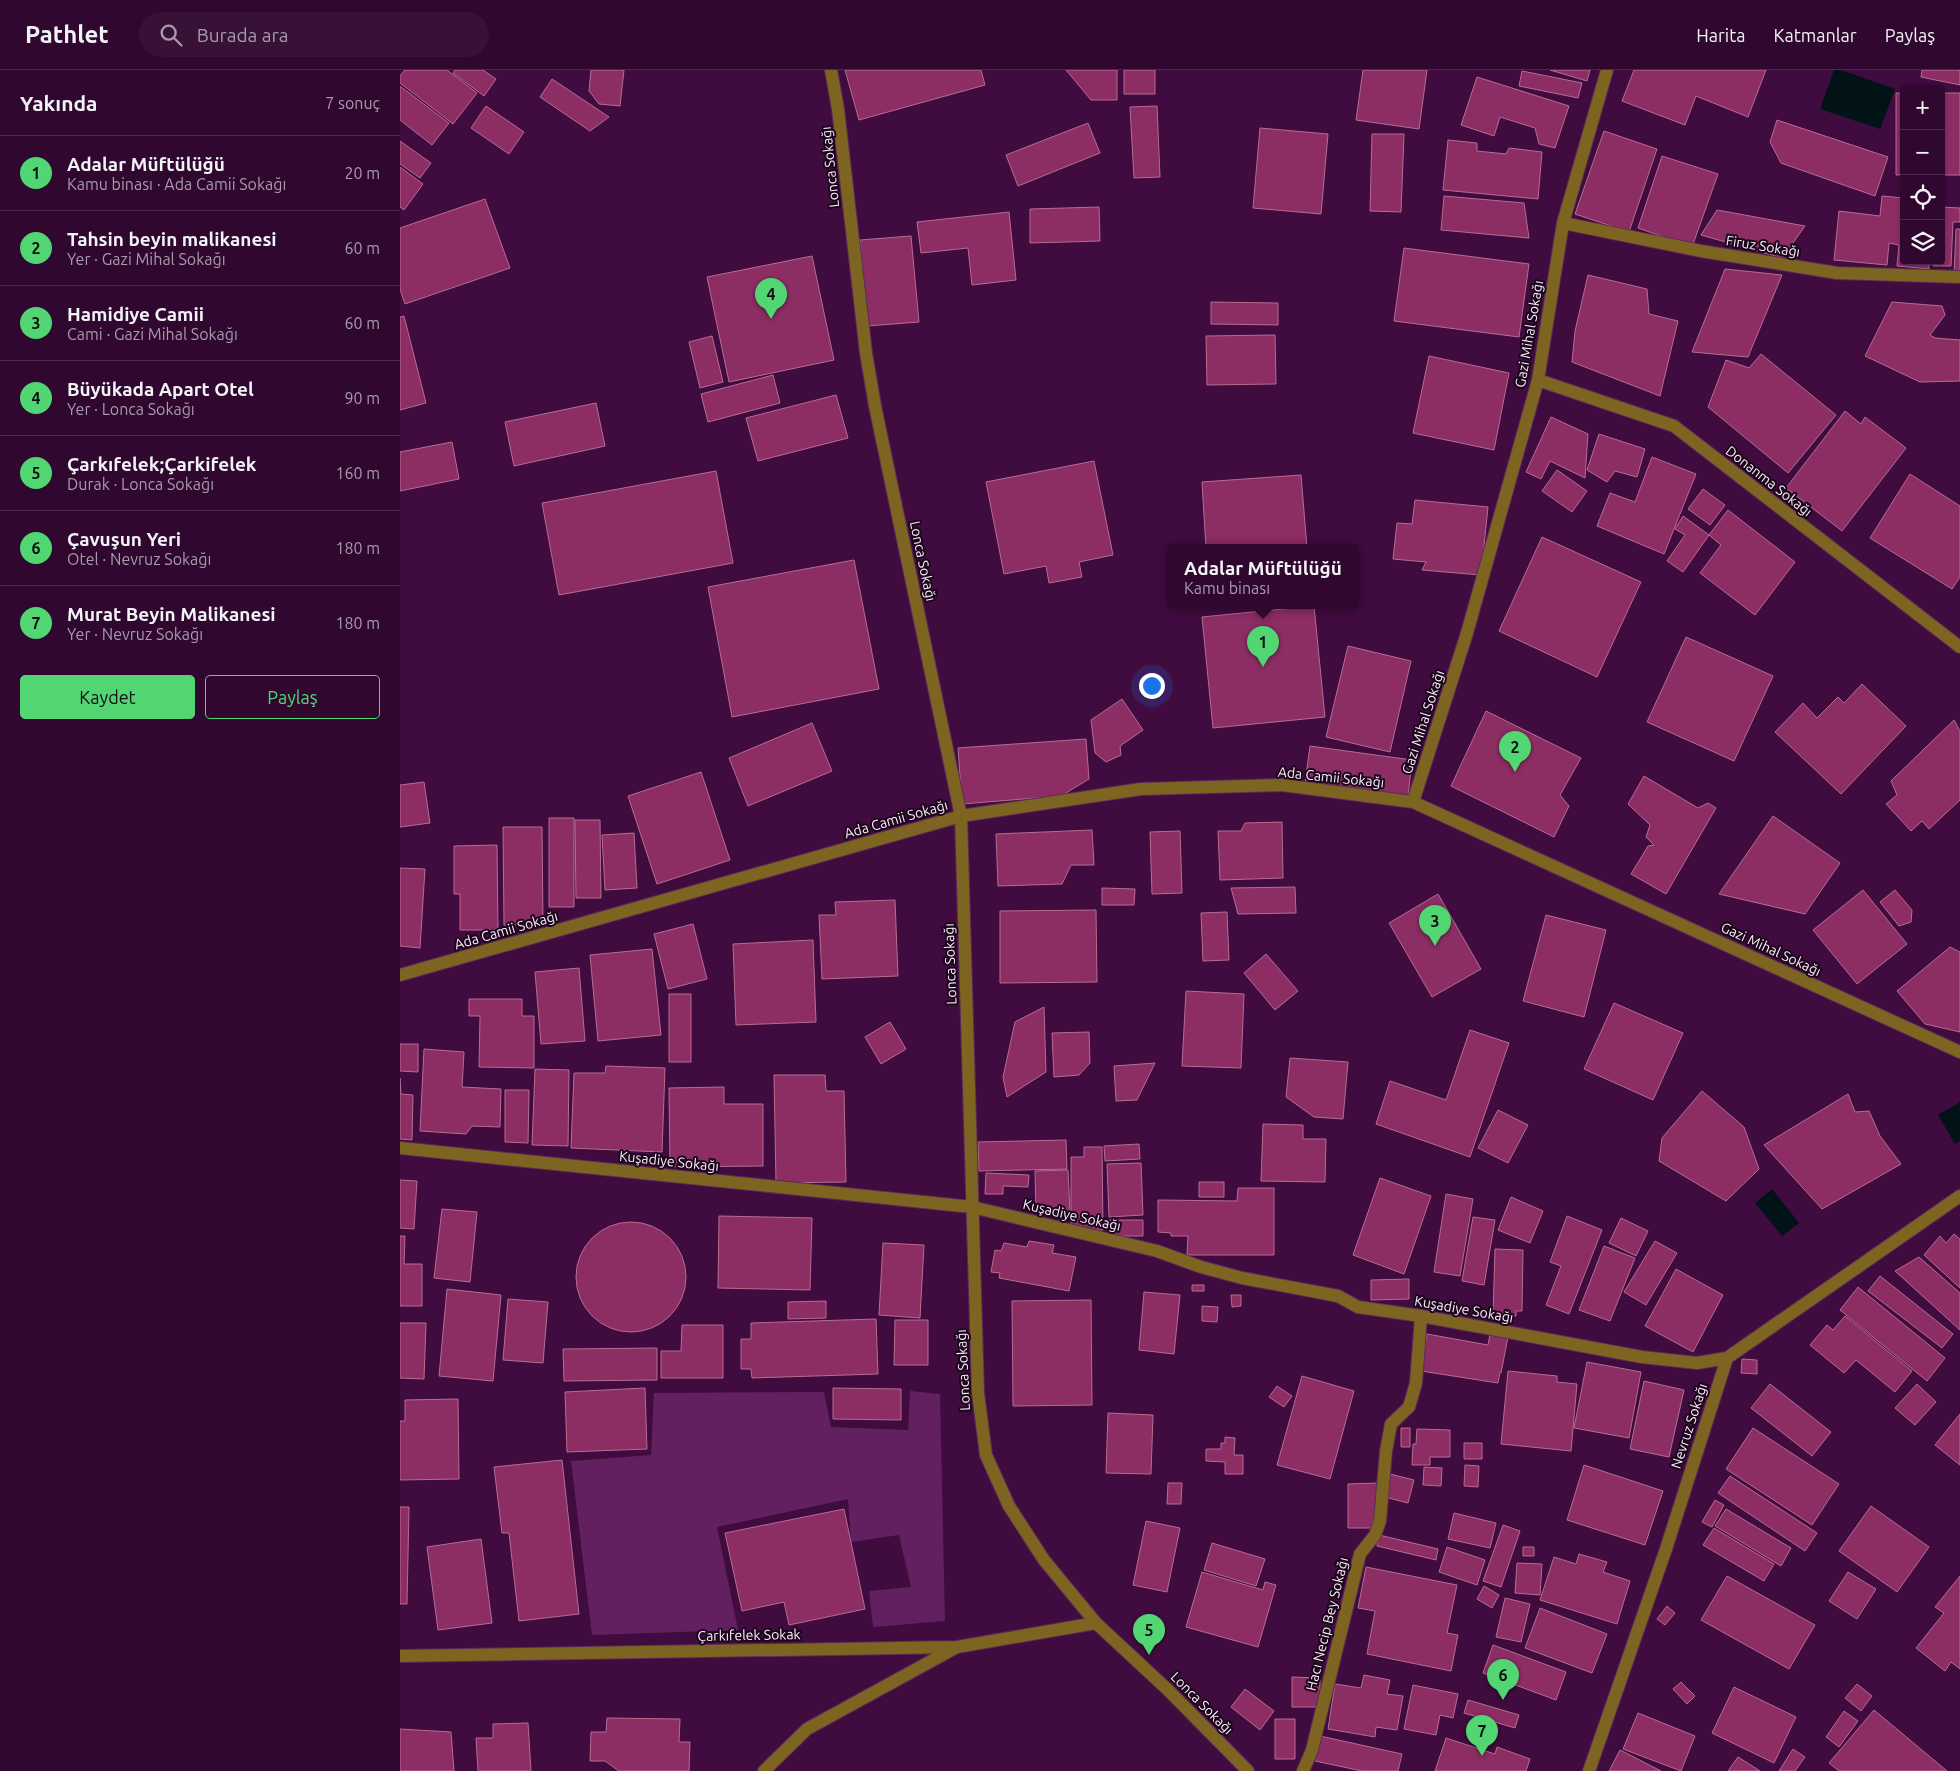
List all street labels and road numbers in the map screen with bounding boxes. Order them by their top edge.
street label: Lonca Sokağı [818,126,842,208]
street label: Firuz Sokağı [1725,232,1801,260]
street label: Gazi Mihal Sokağı [1512,279,1546,389]
street label: Donanma Sokağı [1723,442,1815,520]
street label: Lonca Sokağı [907,520,939,602]
street label: Gazi Mihal Sokağı [1399,668,1447,776]
street label: Ada Camii Sokağı [1277,763,1385,791]
street label: Ada Camii Sokağı [842,797,950,841]
street label: Ada Camii Sokağı [452,908,560,952]
street label: Gazi Mihal Sokağı [1719,919,1823,979]
street label: Lonca Sokağı [941,923,959,1005]
street label: Kuşadiye Sokağı [618,1148,720,1174]
street label: Kuşadiye Sokağı [1021,1196,1123,1234]
street label: Kuşadiye Sokağı [1413,1292,1515,1326]
street label: Lonca Sokağı [953,1329,973,1411]
street label: Nevruz Sokağı [1668,1381,1710,1471]
street label: Hacı Necip Bey Sokağı [1303,1556,1351,1692]
street label: Çarkıfelek Sokak [697,1626,801,1644]
street label: Lonca Sokağı [1168,1669,1236,1737]

